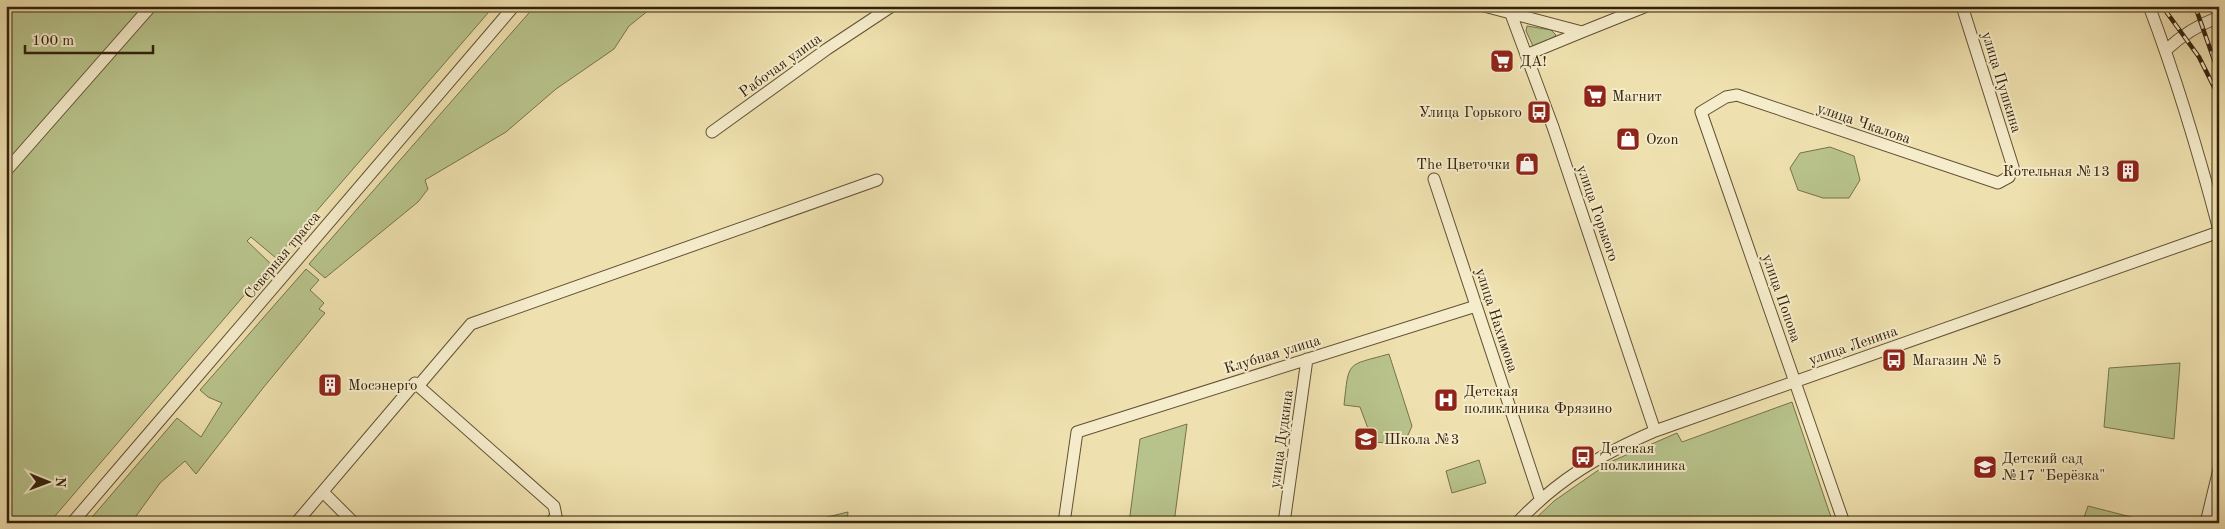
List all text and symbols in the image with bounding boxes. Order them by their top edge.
scale bar [25,22,152,54]
street label: улица Пушкина [1978,30,2023,135]
street label: Рабочая улица [737,31,825,101]
text: 100 m [32,34,74,49]
supermarket icon: ДА! [1489,48,1515,74]
place label: ДА! [1520,55,1547,70]
supermarket icon: Магнит [1582,83,1608,109]
place label: Магнит [1612,90,1662,105]
bus stop icon: Улица Горького [1526,99,1552,125]
street label: улица Чкалова [1815,101,1913,148]
place label: Улица Горького [1419,106,1522,121]
shop icon: Ozon [1615,126,1641,152]
place label: Ozon [1646,133,1679,148]
shop icon: The Цветочки [1514,151,1540,177]
place label: The Цветочки [1416,158,1510,173]
building icon: Котельная №13 [2115,158,2141,184]
street label: улица Горького [1573,163,1620,264]
place label: Котельная №13 [2003,165,2110,180]
street label: Северная трасса [242,209,324,303]
street label: улица Попова [1758,253,1803,345]
street label: улица Нахимова [1472,267,1520,375]
street label: улица Ленина [1807,324,1900,369]
street label: Клубная улица [1222,333,1323,377]
bus stop icon: Магазин № 5 [1881,347,1907,373]
place label: Магазин № 5 [1912,354,2001,369]
building icon: Мосэнерго [317,372,343,398]
place label: Мосэнерго [348,379,417,394]
place label: Детская поликлиника Фрязино [1464,385,1612,417]
hospital icon: Детская поликлиника Фрязино [1433,387,1459,413]
street label: улица Дудкина [1268,388,1297,490]
school or university icon: Школа №3 [1353,426,1379,452]
place label: Школа №3 [1384,433,1459,448]
place label: Детская поликлиника [1600,442,1686,474]
bus stop icon: Детская поликлиника [1570,444,1596,470]
place label: Детский сад №17 "Берёзка" [2002,452,2105,484]
school or university icon: Детский сад №17 "Берёзка" [1972,454,1998,480]
north arrow [22,456,72,506]
text: N [53,477,67,488]

